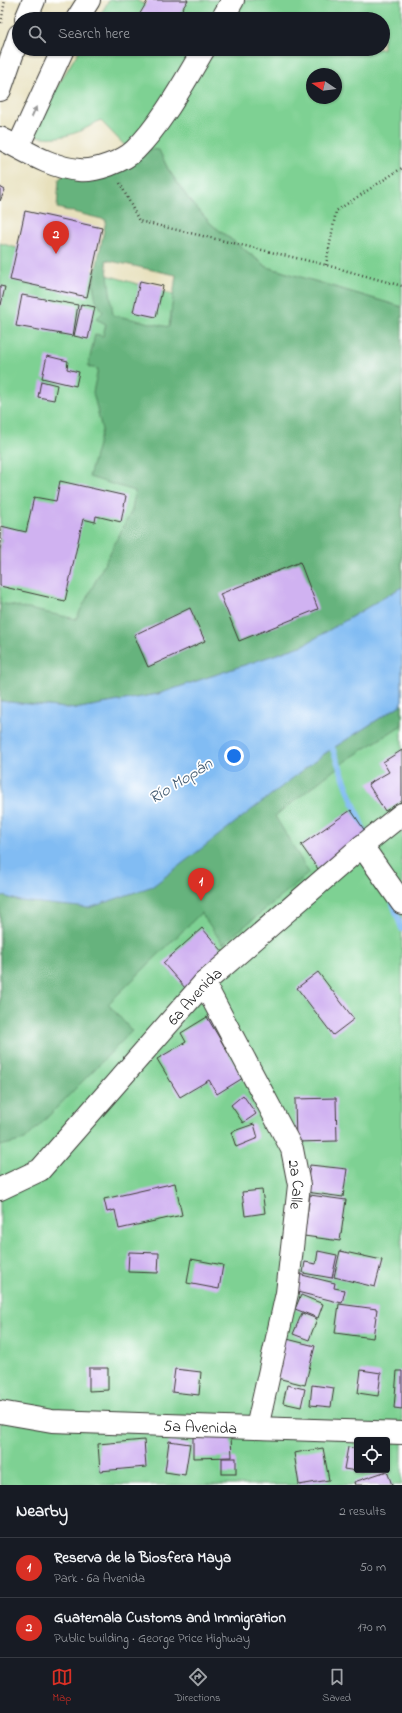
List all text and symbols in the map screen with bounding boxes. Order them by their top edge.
search box [12,12,390,56]
icon: search [26,23,48,45]
text: Search here [58,23,130,45]
north arrow [306,68,342,104]
one-way arrow [31,106,37,117]
pin: 2 [43,221,69,254]
your location [224,746,244,766]
water label: Río Mopán [144,752,218,811]
pin: 1 [188,868,214,901]
street label: 6a Avenida [162,962,228,1031]
street label: 2a Calle [280,1158,310,1212]
street label: 5a Avenida [163,1415,237,1441]
map controls [354,1437,390,1473]
button: locate [354,1437,390,1473]
text: Nearby [16,1499,68,1524]
text: 2 results [339,1502,386,1521]
text: Reserva de la Biosfera Maya [54,1547,231,1569]
text: 1 [27,1558,31,1577]
text: 50 m [360,1558,386,1577]
text: Park · 6a Avenida [54,1569,145,1588]
text: Guatemala Customs and Immigration [54,1607,286,1629]
text: 2 [26,1618,32,1637]
text: 170 m [358,1618,386,1637]
text: Public building · George Price Highway [54,1629,250,1648]
tab: Map [51,1666,73,1706]
tab: Directions [175,1666,220,1706]
tab: Saved [322,1666,351,1706]

